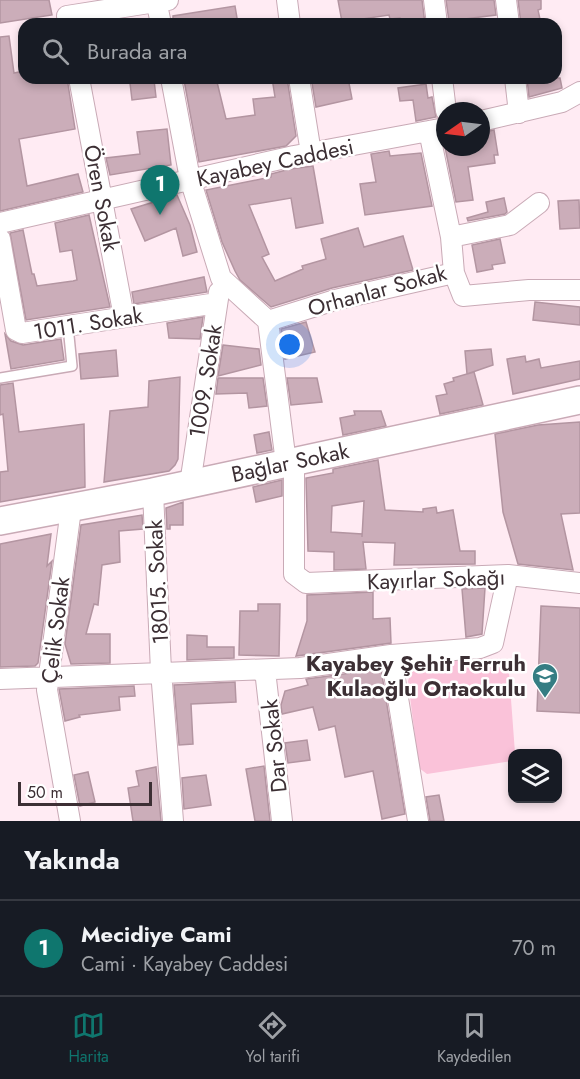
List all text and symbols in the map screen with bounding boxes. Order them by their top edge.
search box [18,18,562,84]
icon: search [39,35,72,68]
text: Burada ara [87,35,187,67]
north arrow [436,102,490,156]
street label: Kayabey Caddesi [194,130,356,194]
street label: Ören Sokak [76,142,128,254]
pin: 1 [140,166,180,215]
street label: Orhanlar Sokak [304,256,450,324]
street label: 1011. Sokak [31,299,145,347]
street label: 1009. Sokak [180,322,230,440]
your location [275,330,304,359]
street label: Bağlar Sokak [228,434,352,490]
street label: 18015. Sokak [138,519,176,645]
street label: Kayırlar Sokağı [366,561,506,597]
street label: Çelik Sokak [33,574,77,685]
place label: Kayabey Şehit Ferruh Kulaoğlu Ortaokulu [306,647,526,704]
school or university icon: Kayabey Şehit Ferruh Kulaoğlu Ortaokulu [530,661,560,699]
street label: Dar Sokak [253,697,295,794]
map controls [508,749,562,803]
button: layers [508,749,562,803]
scale bar [18,779,152,806]
text: 50 m [27,781,63,804]
text: Yakında [24,841,120,879]
text: Mecidiye Cami [81,918,232,950]
text: 1 [38,934,49,963]
text: 70 m [512,934,556,963]
text: Cami · Kayabey Caddesi [81,950,288,979]
tab: Harita [68,1009,109,1068]
tab: Yol tarifi [246,1009,300,1068]
tab: Kaydedilen [437,1009,512,1068]

